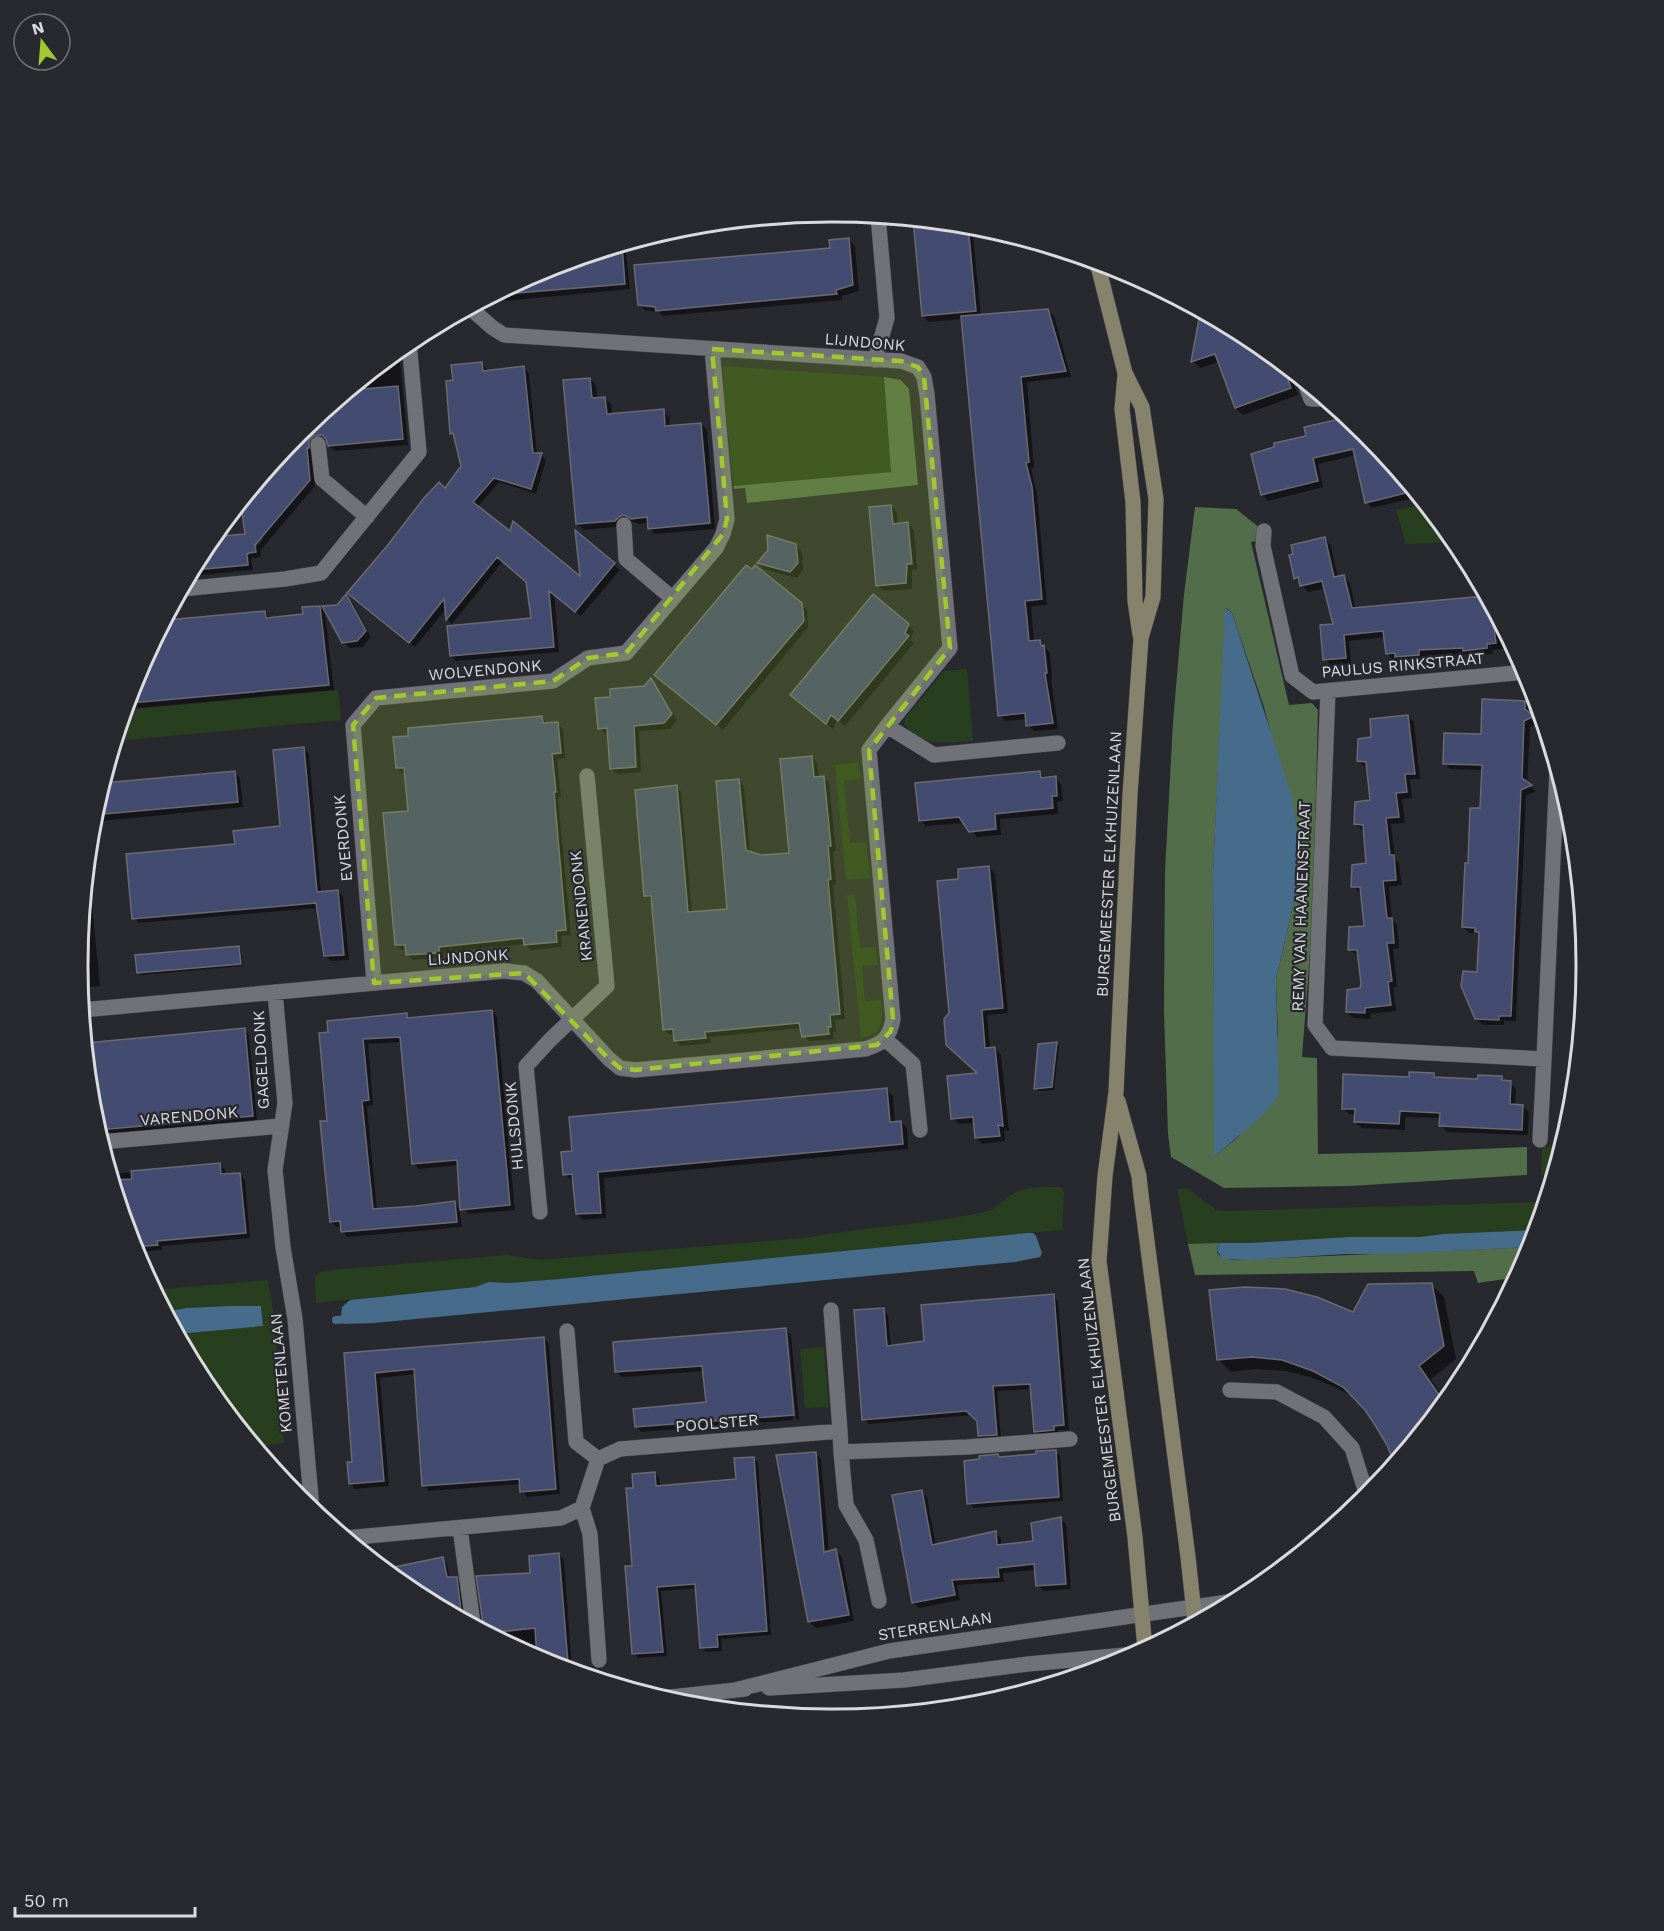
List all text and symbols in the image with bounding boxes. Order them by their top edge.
north arrow [12,12,72,72]
text: N [30,17,46,39]
street label: LIJNDONK [824,329,907,355]
street label: PAULUS RINKSTRAAT [1321,648,1486,682]
street label: WOLVENDONK [428,656,543,684]
street label: BURGEMEESTER ELKHUIZENLAAN [1093,730,1125,998]
street label: EVERDONK [330,793,356,882]
street label: REMY VAN HAANENSTRAAT [1288,800,1314,1012]
street label: KRANENDONK [566,849,596,962]
street label: LIJNDONK [427,945,509,969]
street label: GAGELDONK [249,1010,273,1110]
street label: HULSDONK [501,1081,527,1171]
street label: VARENDONK [139,1102,239,1130]
street label: BURGEMEESTER ELKHUIZENLAAN [1073,1257,1125,1523]
street label: KOMETENLAAN [266,1312,296,1434]
street label: POOLSTER [675,1410,759,1436]
street label: STERRENLAAN [877,1608,993,1644]
scale bar [15,1880,195,1918]
text: 50 m [24,1890,69,1911]

